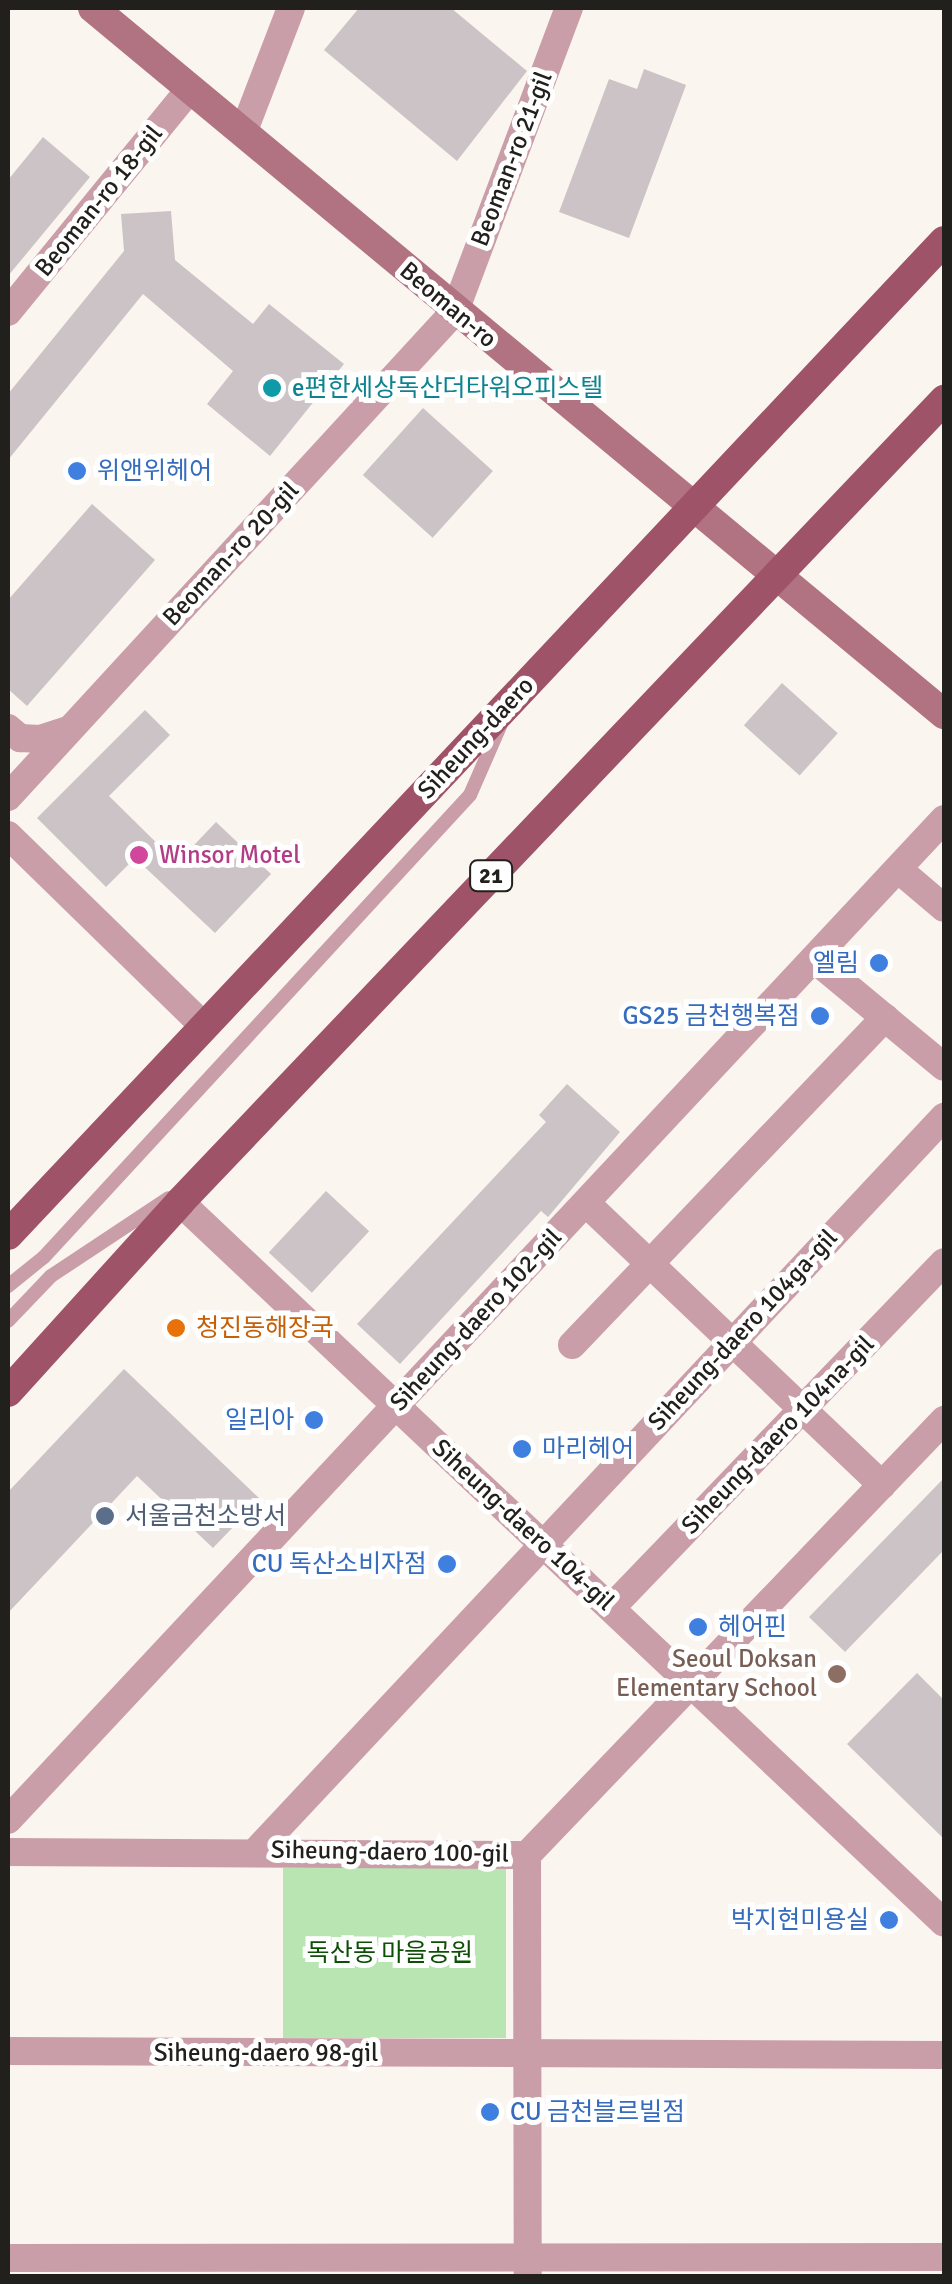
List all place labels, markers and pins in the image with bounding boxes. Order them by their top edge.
place label: e편한세상독산더타워오피스텔 [292,373,604,403]
marker: e편한세상독산더타워오피스텔 [261,377,283,399]
place label: 위앤위헤어 [97,456,212,486]
marker: 위앤위헤어 [66,460,88,482]
place label: Winsor Motel [159,840,301,870]
marker: Winsor Motel [128,844,150,866]
place label: 엘림 [813,948,859,978]
marker: 엘림 [868,952,890,974]
place label: GS25 금천행복점 [623,1001,800,1031]
marker: GS25 금천행복점 [809,1005,831,1027]
place label: 청진동해장국 [196,1313,334,1343]
marker: 청진동해장국 [165,1317,187,1339]
place label: 일리아 [225,1405,294,1435]
marker: 일리아 [303,1409,325,1431]
place label: 마리헤어 [542,1434,634,1464]
marker: 마리헤어 [511,1438,533,1460]
place label: 서울금천소방서 [125,1501,286,1531]
marker: 서울금천소방서 [94,1505,116,1527]
place label: CU 독산소비자점 [252,1549,427,1579]
marker: CU 독산소비자점 [436,1553,458,1575]
place label: 헤어핀 [718,1612,787,1642]
marker: 헤어핀 [687,1616,709,1638]
place label: Seoul Doksan Elementary School [616,1645,817,1704]
marker: Seoul Doksan Elementary School [826,1663,848,1685]
place label: 박지현미용실 [731,1905,869,1935]
marker: 박지현미용실 [878,1909,900,1931]
place label: CU 금천블르빌점 [510,2097,685,2127]
marker: CU 금천블르빌점 [479,2101,501,2123]

